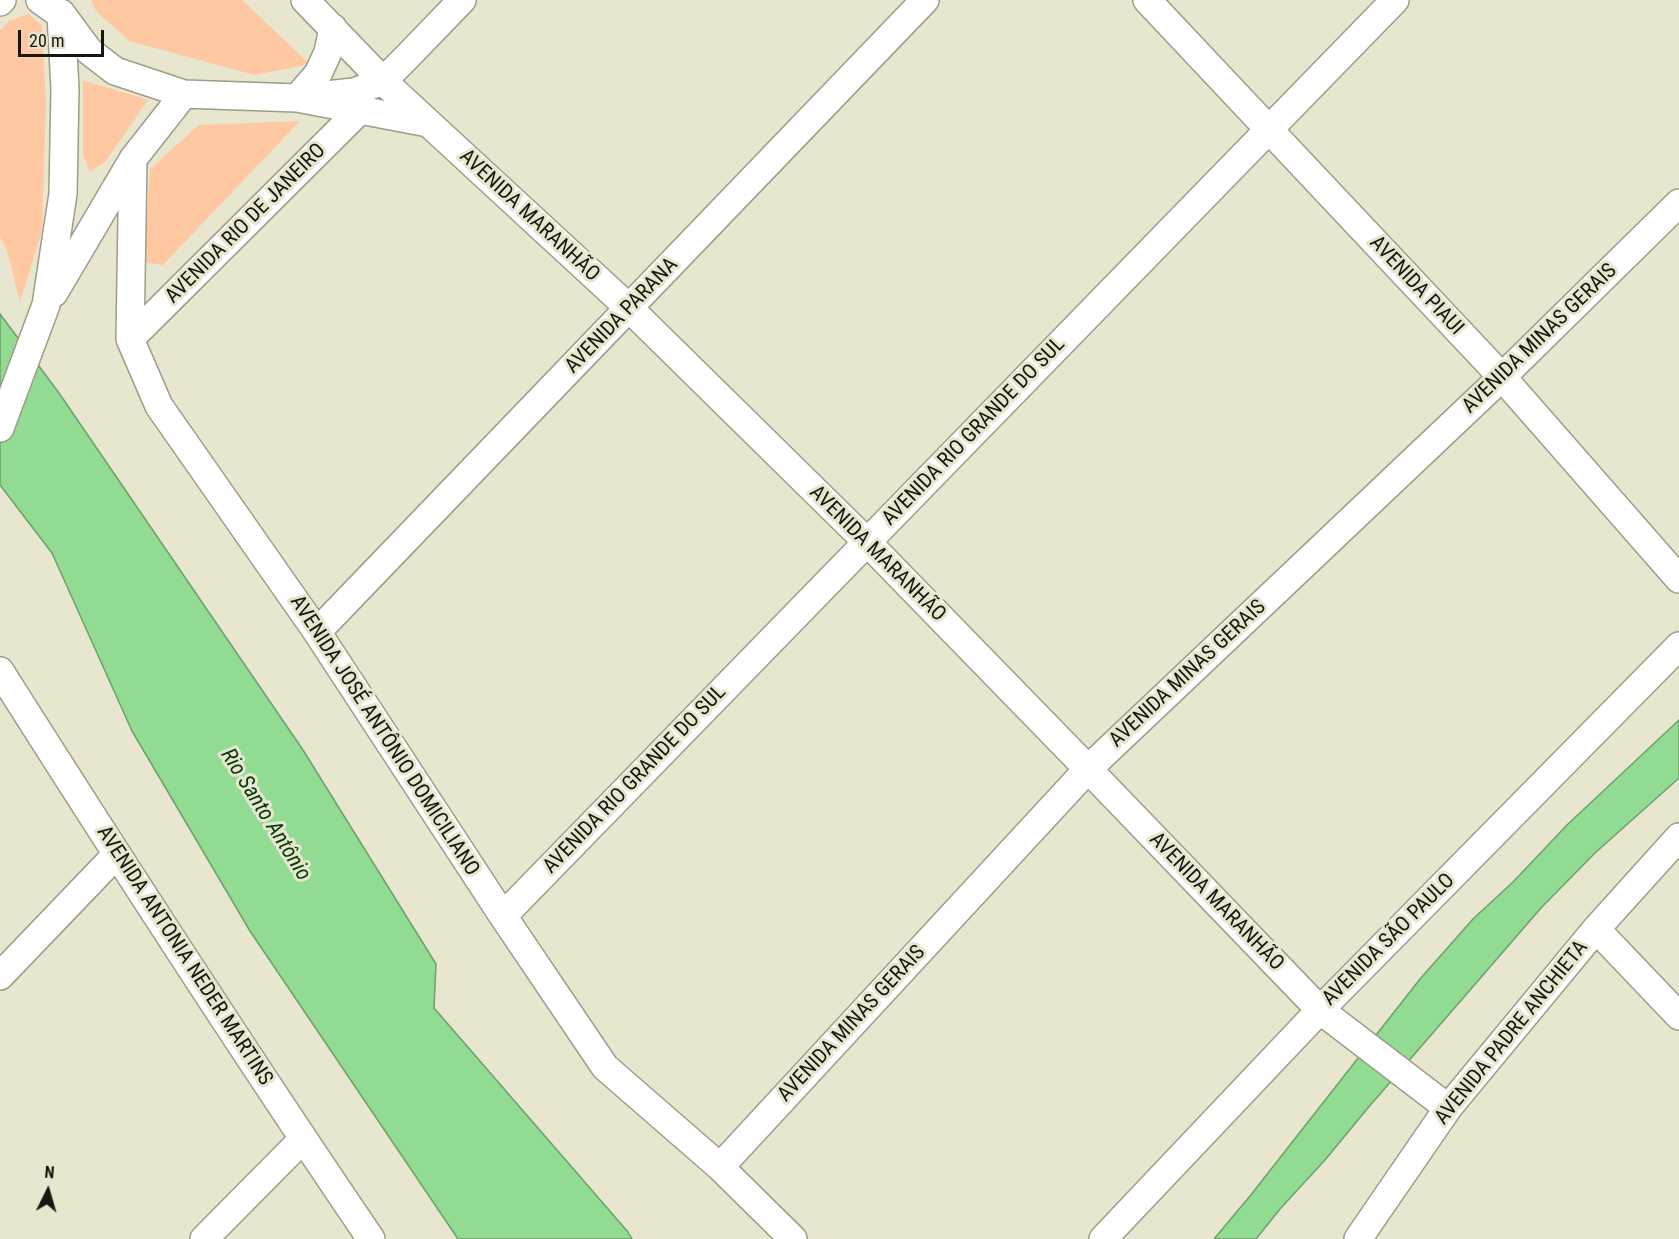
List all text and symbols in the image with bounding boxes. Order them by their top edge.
scale bar [21,18,106,56]
text: 20 m [29,30,64,51]
street label: AVENIDA RIO DE JANEIRO [161,139,331,309]
street label: AVENIDA MARANHÃO [454,145,604,287]
street label: AVENIDA PIAUI [1364,231,1468,341]
street label: AVENIDA PARANA [560,253,684,379]
street label: AVENIDA MINAS GERAIS [1458,259,1622,419]
street label: AVENIDA RIO GRANDE DO SUL [877,333,1071,531]
street label: AVENIDA MARANHÃO [804,481,950,627]
street label: AVENIDA JOSÉ ANTÔNIO DOMICILIANO [284,591,484,881]
street label: AVENIDA MINAS GERAIS [1105,595,1271,753]
street label: AVENIDA RIO GRANDE DO SUL [538,681,732,879]
water label: Rio Santo Antônio [214,744,316,886]
street label: AVENIDA ANTONIA NEDER MARTINS [91,822,277,1090]
street label: AVENIDA MARANHÃO [1143,828,1289,976]
street label: AVENIDA SÃO PAULO [1318,869,1460,1011]
street label: AVENIDA PADRE ANCHIETA [1430,936,1594,1130]
street label: AVENIDA MINAS GERAIS [773,941,931,1107]
north arrow [18,1161,78,1221]
text: N [44,1163,55,1182]

